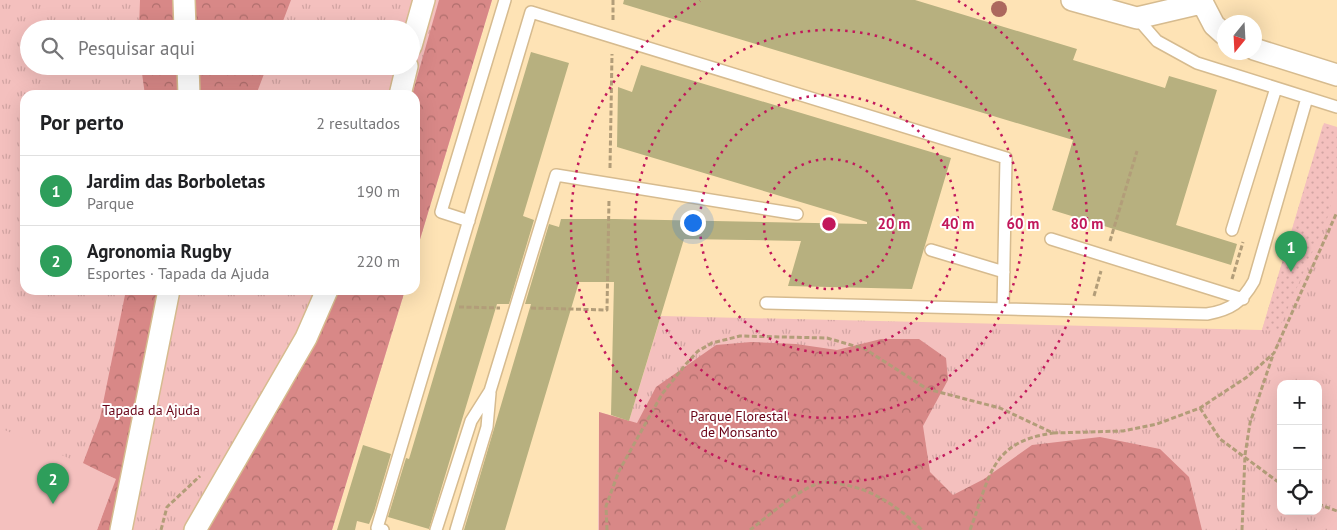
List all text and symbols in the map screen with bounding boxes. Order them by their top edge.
north arrow [1217,15,1262,60]
search box [20,20,420,75]
icon: search [38,34,66,62]
text: Pesquisar aqui [78,36,195,60]
text: Por perto [40,109,124,136]
text: 2 resultados [316,113,400,133]
text: Jardim das Borboletas [87,169,265,193]
text: 1 [51,181,61,201]
text: 190 m [357,181,400,201]
text: Parque [87,193,134,213]
your location [680,210,706,236]
text: 20 m [878,214,910,233]
text: 40 m [942,214,974,233]
text: 60 m [1007,214,1039,233]
text: 80 m [1071,214,1103,233]
centre of rings [820,215,838,233]
pin: 1 [1275,231,1307,272]
text: Agronomia Rugby [87,239,231,263]
text: 2 [51,251,61,271]
text: 220 m [357,251,400,271]
text: Esportes · Tapada da Ajuda [87,263,270,283]
map controls [1277,380,1322,515]
button: + [1277,380,1322,425]
park label: Tapada da Ajuda [102,401,200,419]
park label: Parque Florestal de Monsanto [690,407,788,441]
button: − [1277,425,1322,470]
pin: 2 [37,463,69,504]
button: locate [1277,470,1322,515]

